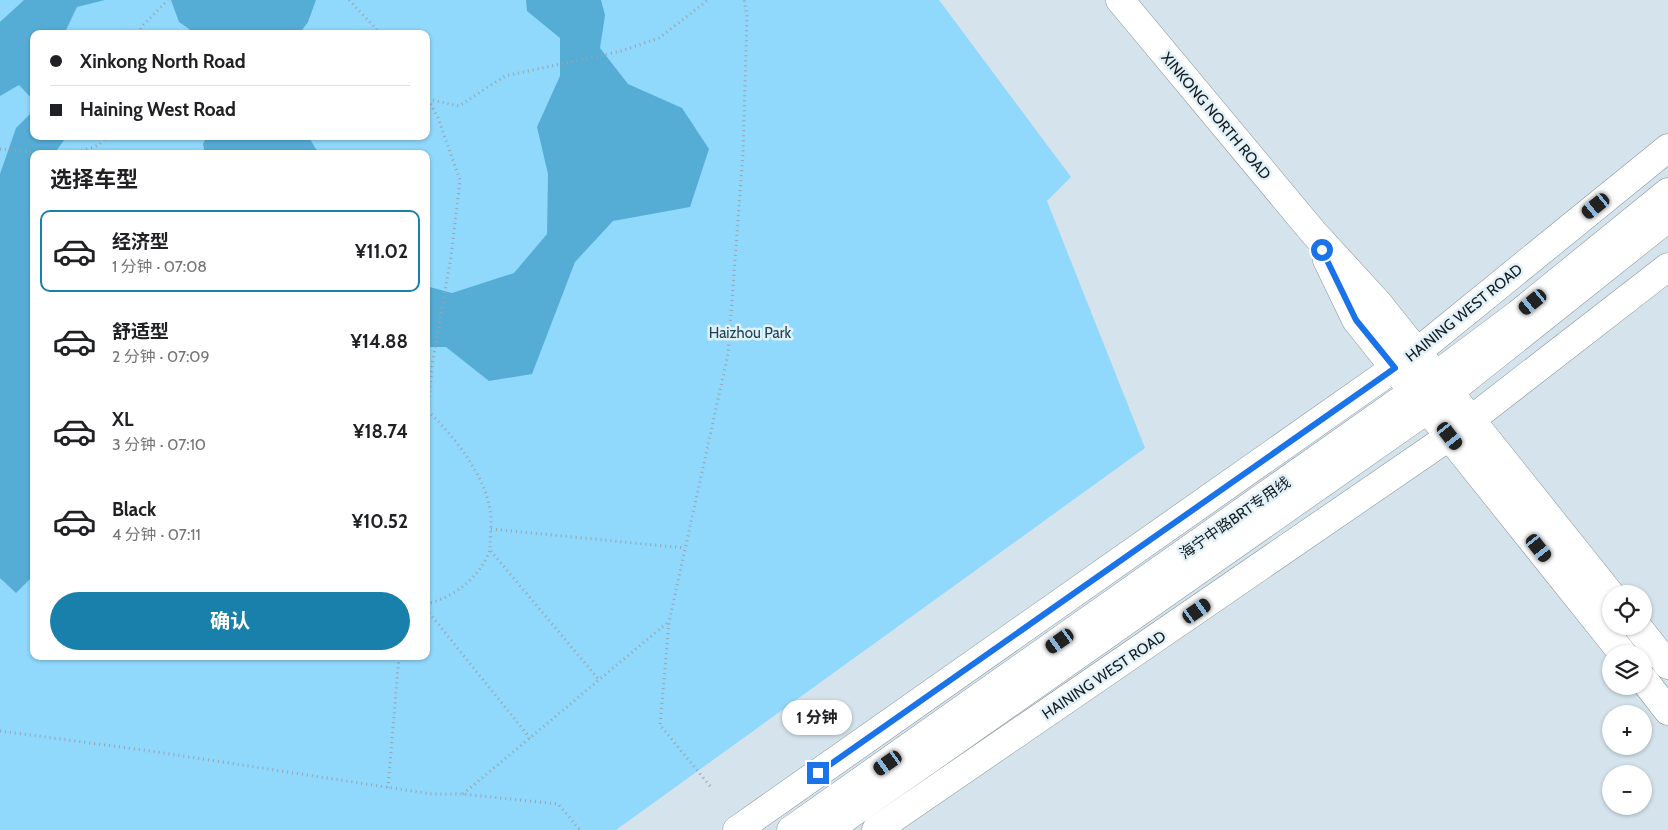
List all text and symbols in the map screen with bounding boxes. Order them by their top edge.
street label: XINKONG NORTH ROAD [1158,49,1275,183]
text: Xinkong North Road [80,50,246,73]
text: Haining West Road [80,98,236,121]
text: 选择车型 [50,166,138,193]
car [1579,191,1612,221]
icon: car [52,229,97,274]
text: 经济型 [112,230,169,253]
route start [1311,239,1333,261]
text: ¥11.02 [355,240,408,263]
text: 1 分钟 · 07:08 [112,257,207,276]
street label: HAINING WEST ROAD [1402,260,1526,366]
car [1516,287,1549,317]
icon: car [52,319,97,364]
text: 舒适型 [112,320,169,343]
park label: Haizhou Park [709,324,792,342]
text: ¥14.88 [351,330,408,353]
text: 2 分钟 · 07:09 [112,347,210,366]
text: XL [112,408,133,431]
icon: car [52,409,97,454]
text: ¥18.74 [353,420,408,443]
car [1434,420,1465,452]
text: 3 分钟 · 07:10 [112,435,206,454]
street label: 海宁中路BRT专用线 [1176,473,1294,563]
text: Black [112,498,156,521]
icon: car [52,499,97,544]
text: ¥10.52 [352,510,408,533]
text: 4 分钟 · 07:11 [112,525,201,544]
car [1523,532,1554,564]
map controls [1602,585,1652,815]
button: locate [1602,585,1652,635]
button: 确认 [50,592,410,650]
car [1180,596,1213,626]
car [1043,626,1076,656]
street label: HAINING WEST ROAD [1039,627,1169,723]
button: layers [1602,645,1652,695]
callout: 1 分钟 [783,700,853,736]
button: + [1602,705,1652,755]
text: 1 分钟 [796,708,838,727]
car [871,748,904,778]
route end [807,762,829,784]
button: − [1602,765,1652,815]

